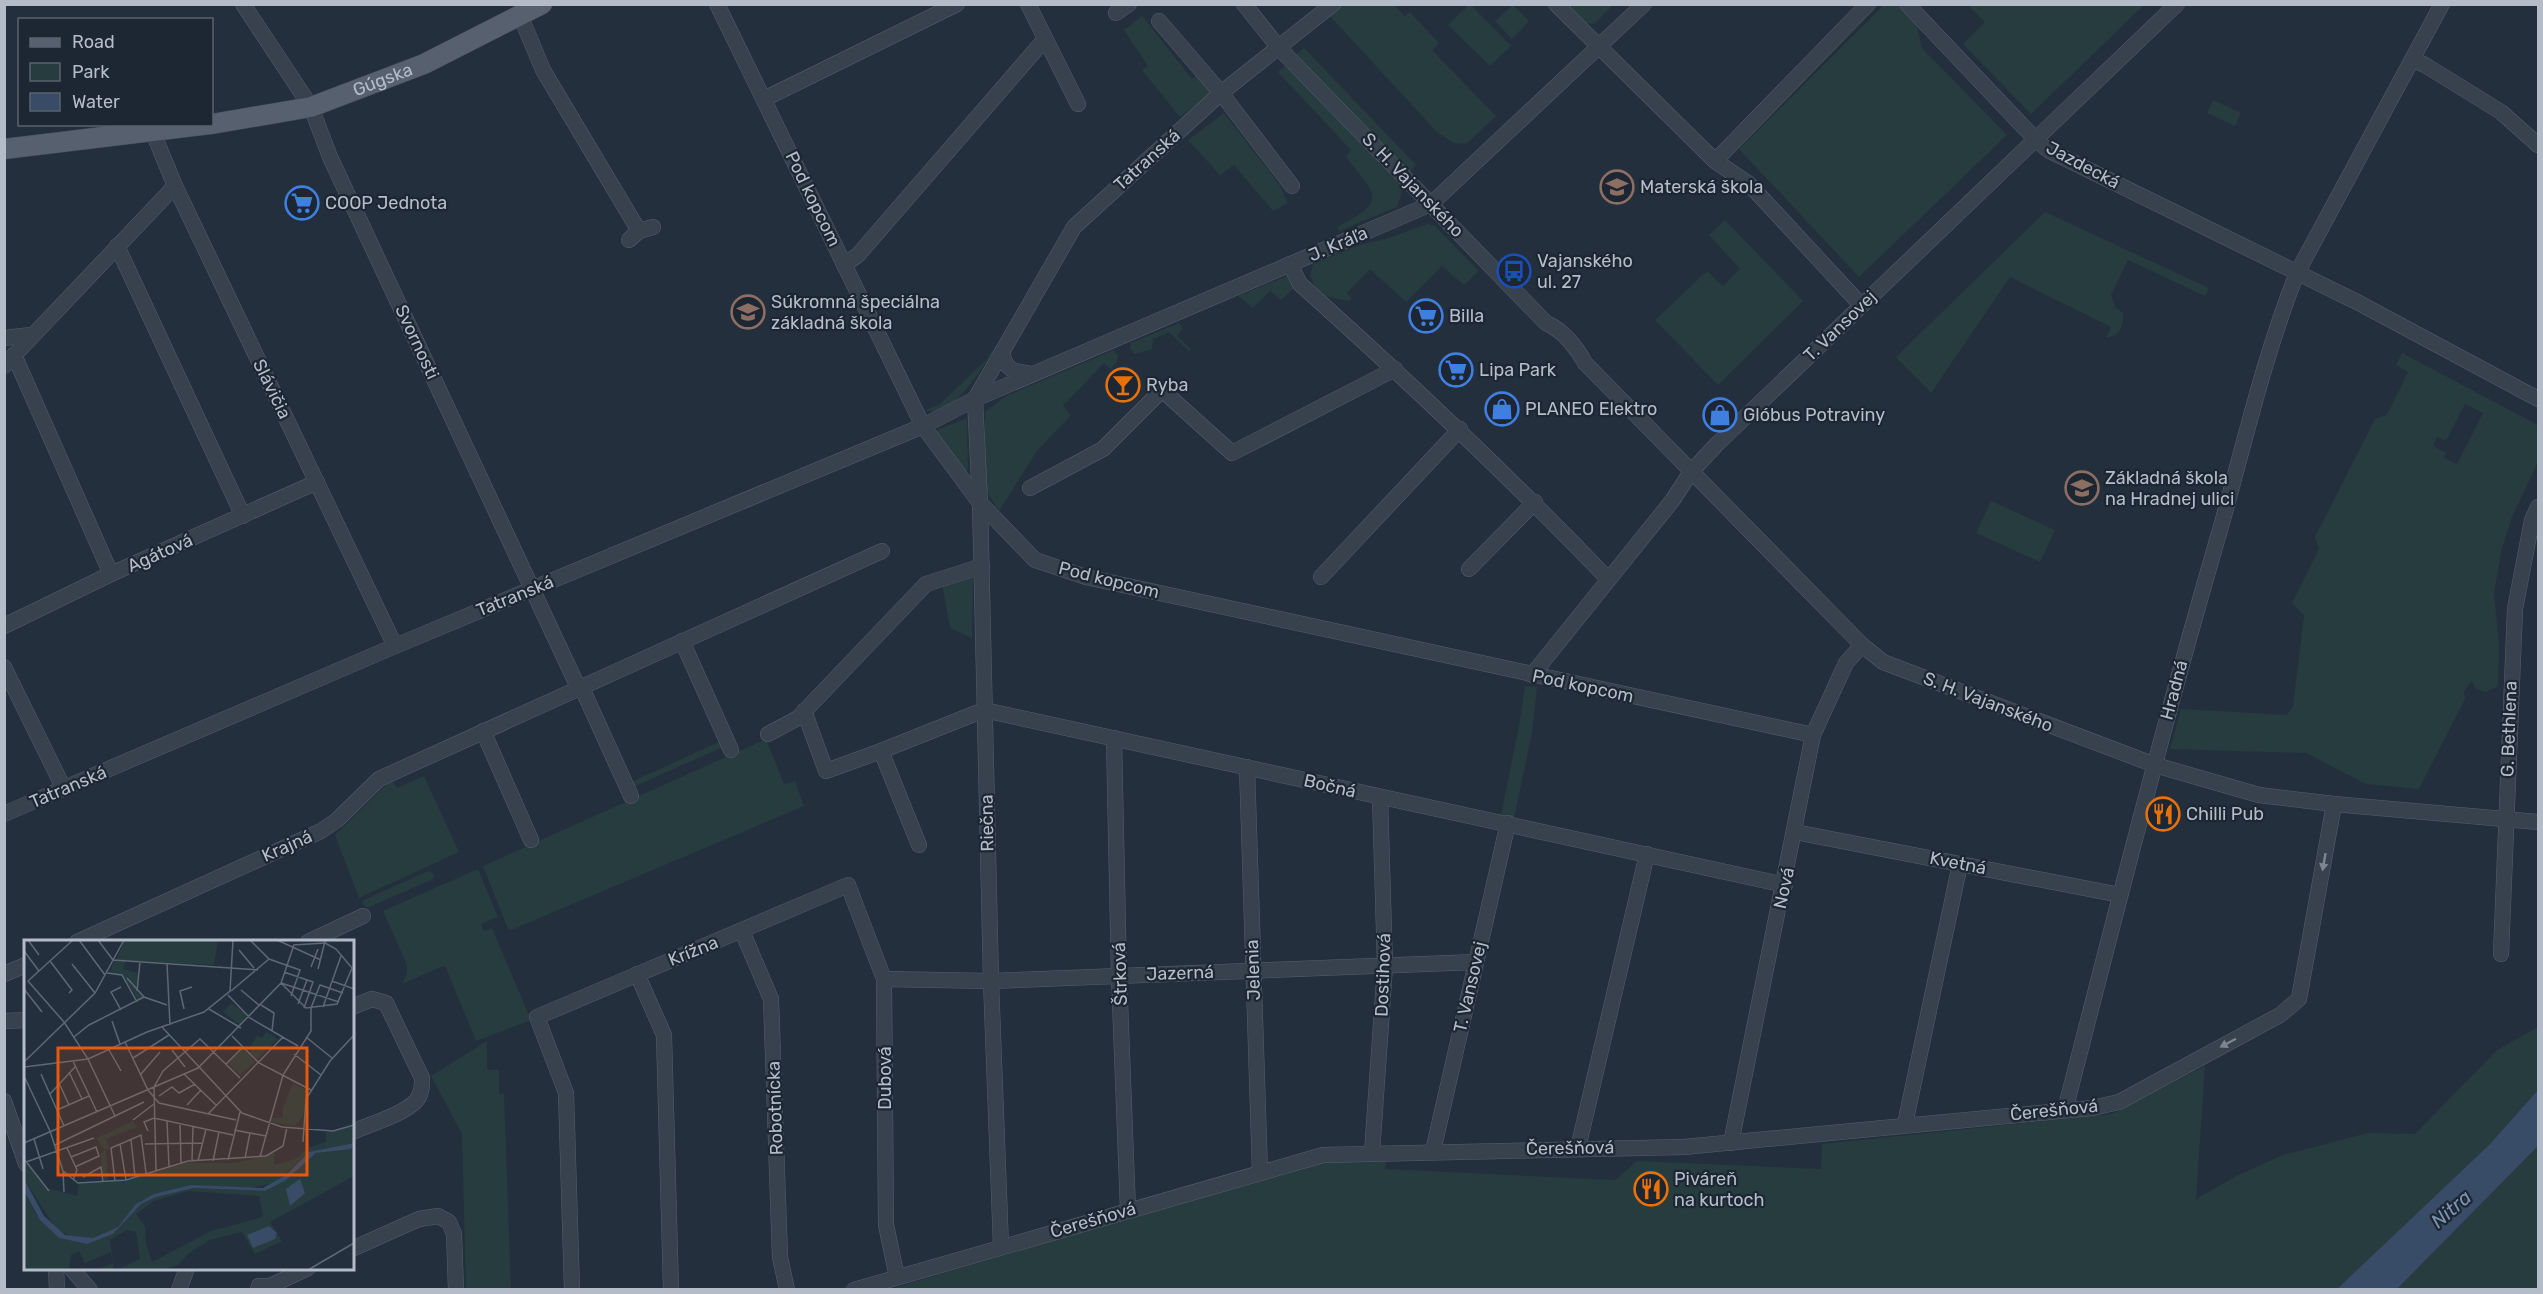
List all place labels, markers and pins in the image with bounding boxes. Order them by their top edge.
school or university icon: Materská škola [1599,169,1635,205]
place label: Materská škola [1640,176,1763,198]
supermarket icon: COOP Jednota [284,185,320,221]
place label: COOP Jednota [325,192,447,214]
place label: Vajanského ul. 27 [1537,250,1633,293]
bus stop icon: Vajanského ul. 27 [1496,253,1532,289]
place label: Súkromná špeciálna základná škola [771,291,940,334]
school or university icon: Súkromná špeciálna základná škola [730,294,766,330]
supermarket icon: Billa [1408,298,1444,334]
place label: Billa [1449,305,1484,327]
supermarket icon: Lipa Park [1438,352,1474,388]
place label: Lipa Park [1479,359,1557,381]
bar icon: Ryba [1105,367,1141,403]
place label: Ryba [1146,374,1188,396]
shop icon: PLANEO Elektro [1484,391,1520,427]
shop icon: Glóbus Potraviny [1702,397,1738,433]
place label: PLANEO Elektro [1525,398,1657,420]
place label: Glóbus Potraviny [1743,404,1885,426]
place label: Základná škola na Hradnej ulici [2105,467,2234,510]
school or university icon: Základná škola na Hradnej ulici [2064,470,2100,506]
restaurant icon: Chilli Pub [2145,796,2181,832]
place label: Chilli Pub [2186,803,2264,825]
place label: Piváreň na kurtoch [1674,1168,1764,1211]
restaurant icon: Piváreň na kurtoch [1633,1171,1669,1207]

